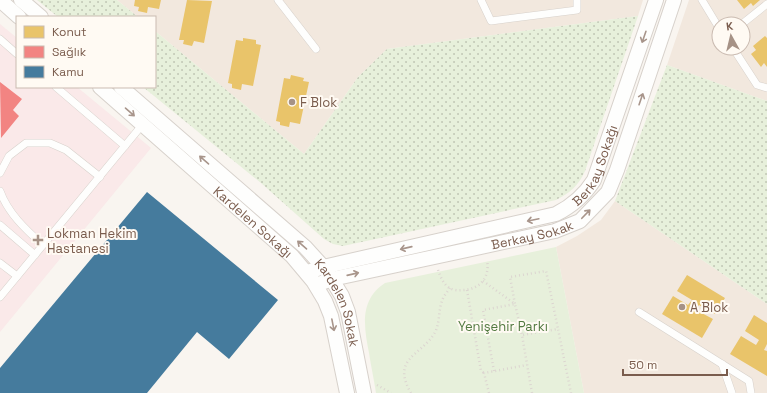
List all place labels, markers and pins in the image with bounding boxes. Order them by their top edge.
place label: F Blok [300,94,337,111]
marker: F Blok [287,97,297,107]
place label: Lokman Hekim Hastanesi [47,225,137,257]
marker: Lokman Hekim Hastanesi [32,234,44,246]
place label: A Blok [690,299,728,316]
marker: A Blok [677,302,687,312]

